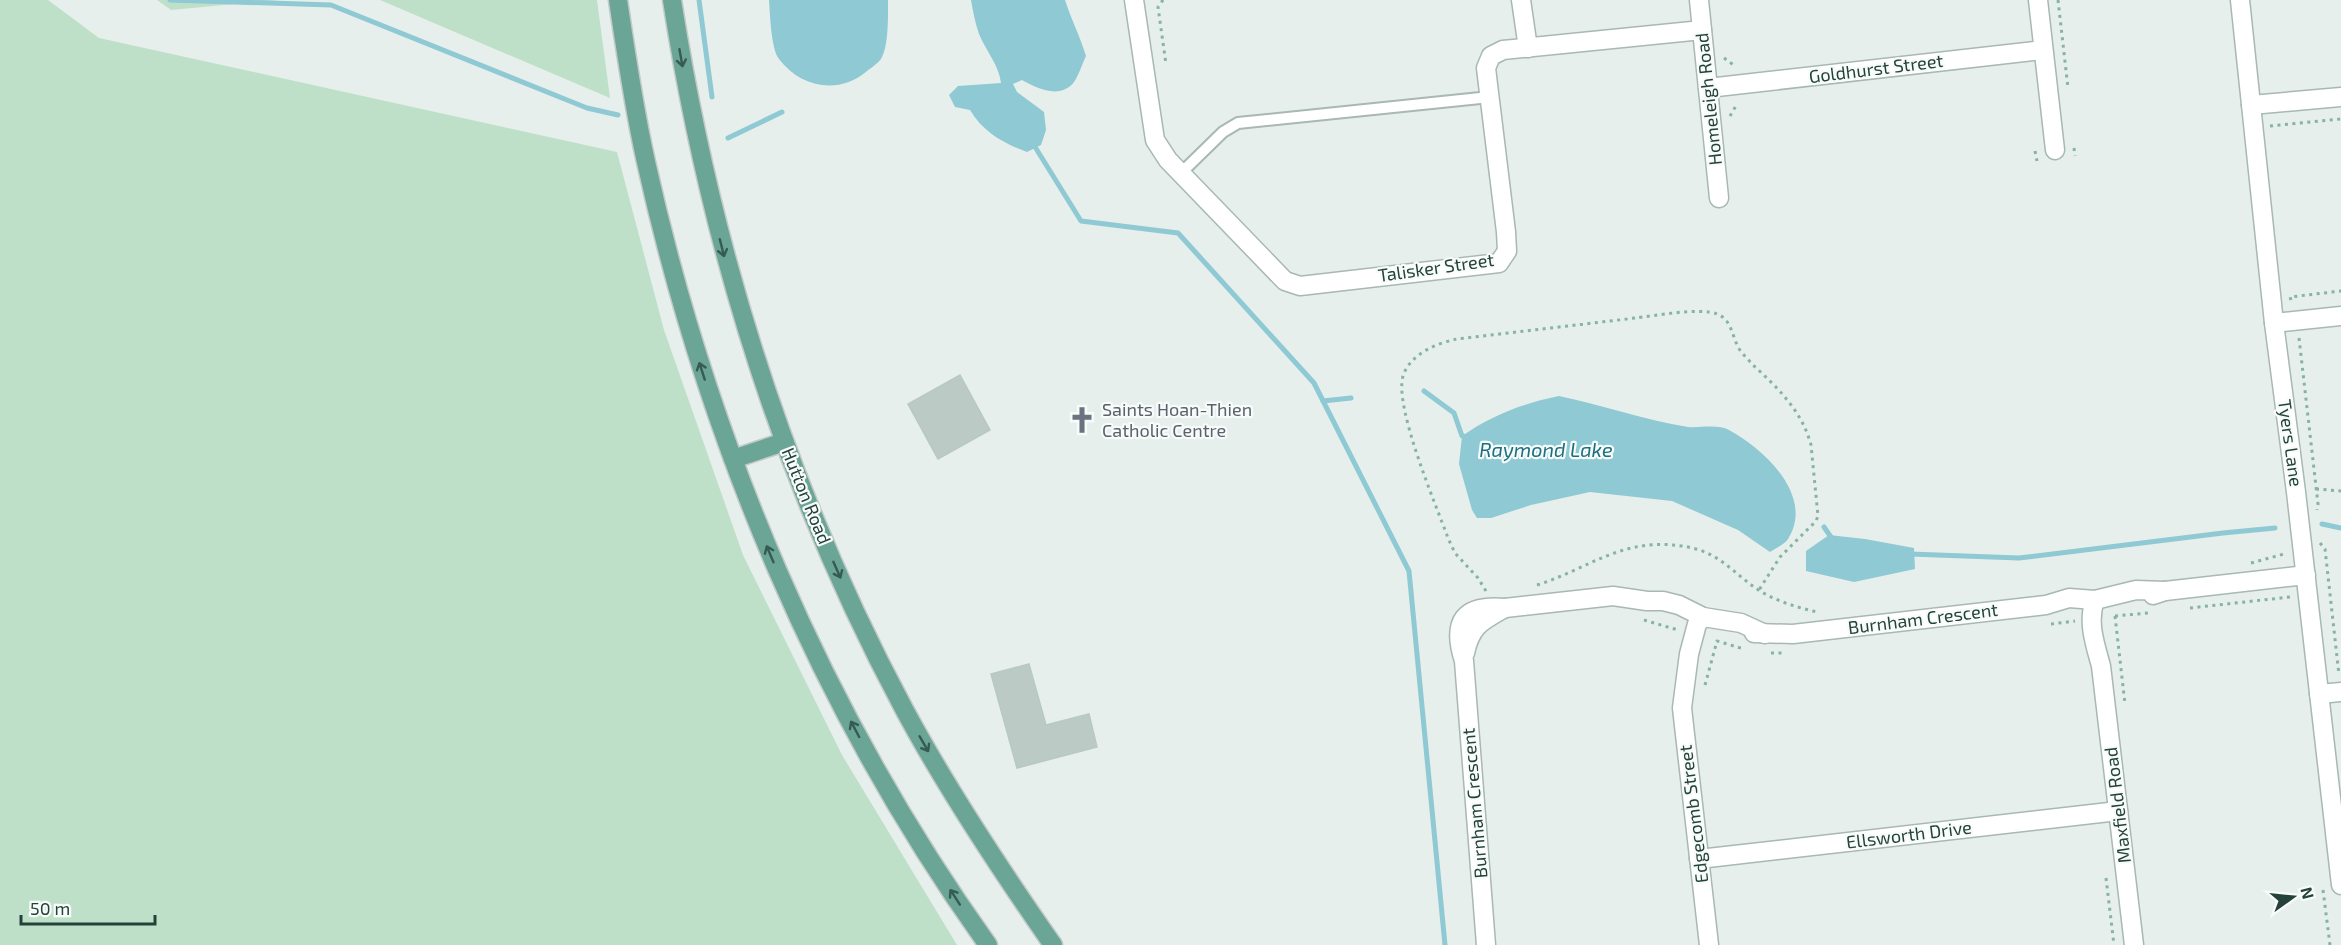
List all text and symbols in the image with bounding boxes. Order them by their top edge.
street label: Homeleigh Road [1690,32,1726,166]
one-way arrow [676,47,687,67]
street label: Goldhurst Street [1807,49,1944,87]
one-way arrow [717,238,729,257]
street label: Talisker Street [1376,248,1495,286]
one-way arrow [696,362,707,381]
place label: Saints Hoan-Thien Catholic Centre [1102,398,1252,441]
street label: Tyers Lane [2274,398,2308,488]
church icon: Saints Hoan-Thien Catholic Centre [1067,405,1097,435]
water label: Raymond Lake [1479,437,1613,462]
street label: Hutton Road [778,444,836,547]
one-way arrow [764,545,776,563]
one-way arrow [832,560,843,579]
street label: Burnham Crescent [1847,598,1999,638]
one-way arrow [849,721,861,738]
street label: Burnham Crescent [1456,727,1492,879]
one-way arrow [919,735,931,752]
street label: Edgecomb Street [1674,744,1712,884]
street label: Maxfield Road [2099,746,2135,864]
street label: Ellsworth Drive [1845,815,1973,853]
north arrow [2263,867,2323,927]
text: N [2297,885,2319,901]
scale bar [21,888,154,926]
one-way arrow [949,889,961,905]
text: 50 m [30,897,70,919]

